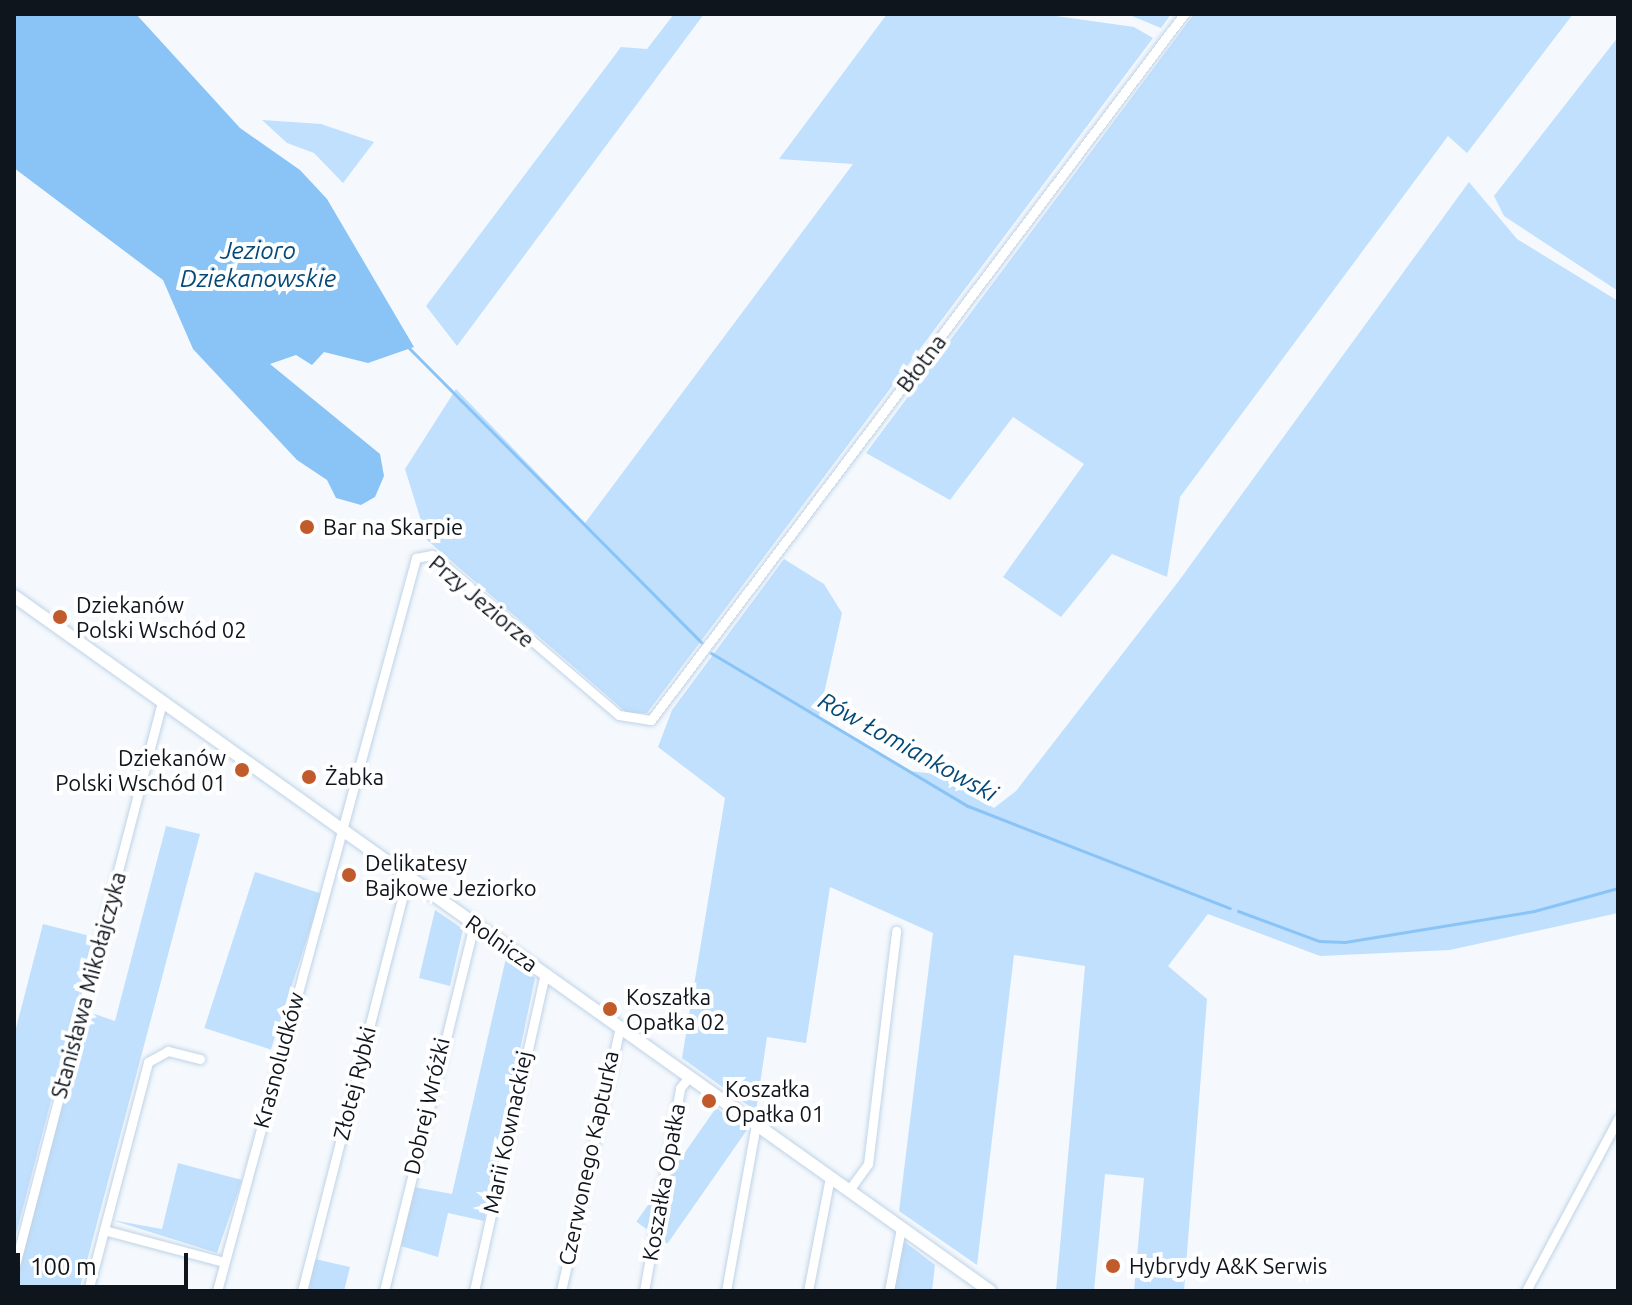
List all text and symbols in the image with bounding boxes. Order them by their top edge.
water label: Jezioro Dziekanowskie [180,237,336,293]
street label: Błotna [891,329,951,397]
place label: Bar na Skarpie [323,514,463,540]
marker: Bar na Skarpie [298,518,316,536]
street label: Przy Jeziorze [424,549,540,653]
place label: Dziekanów Polski Wschód 02 [76,591,247,642]
marker: Dziekanów Polski Wschód 02 [51,608,69,626]
water label: Rów Łomiankowski [813,686,1003,808]
place label: Dziekanów Polski Wschód 01 [55,744,226,796]
marker: Dziekanów Polski Wschód 01 [233,761,251,779]
place label: Żabka [325,764,384,790]
marker: Żabka [300,768,318,786]
place label: Delikatesy Bajkowe Jeziorko [365,849,537,900]
marker: Delikatesy Bajkowe Jeziorko [340,866,358,884]
street label: Stanisława Mikołajczyka [45,869,131,1101]
street label: Rolnicza [461,909,543,977]
place label: Koszałka Opałka 02 [626,983,725,1034]
street label: Krasnoludków [247,989,309,1131]
marker: Koszałka Opałka 02 [601,1000,619,1018]
street label: Złotej Rybki [327,1024,381,1142]
street label: Dobrej Wróżki [397,1035,455,1177]
street label: Marii Kownackiej [477,1048,537,1216]
street label: Czerwonego Kapturka [552,1048,624,1268]
place label: Koszałka Opałka 01 [725,1075,824,1126]
marker: Koszałka Opałka 01 [700,1092,718,1110]
street label: Koszałka Opałka [636,1101,690,1263]
scale bar [20,1237,192,1287]
text: 100 m [30,1253,97,1280]
place label: Hybrydy A&K Serwis [1129,1253,1327,1279]
marker: Hybrydy A&K Serwis [1104,1257,1122,1275]

